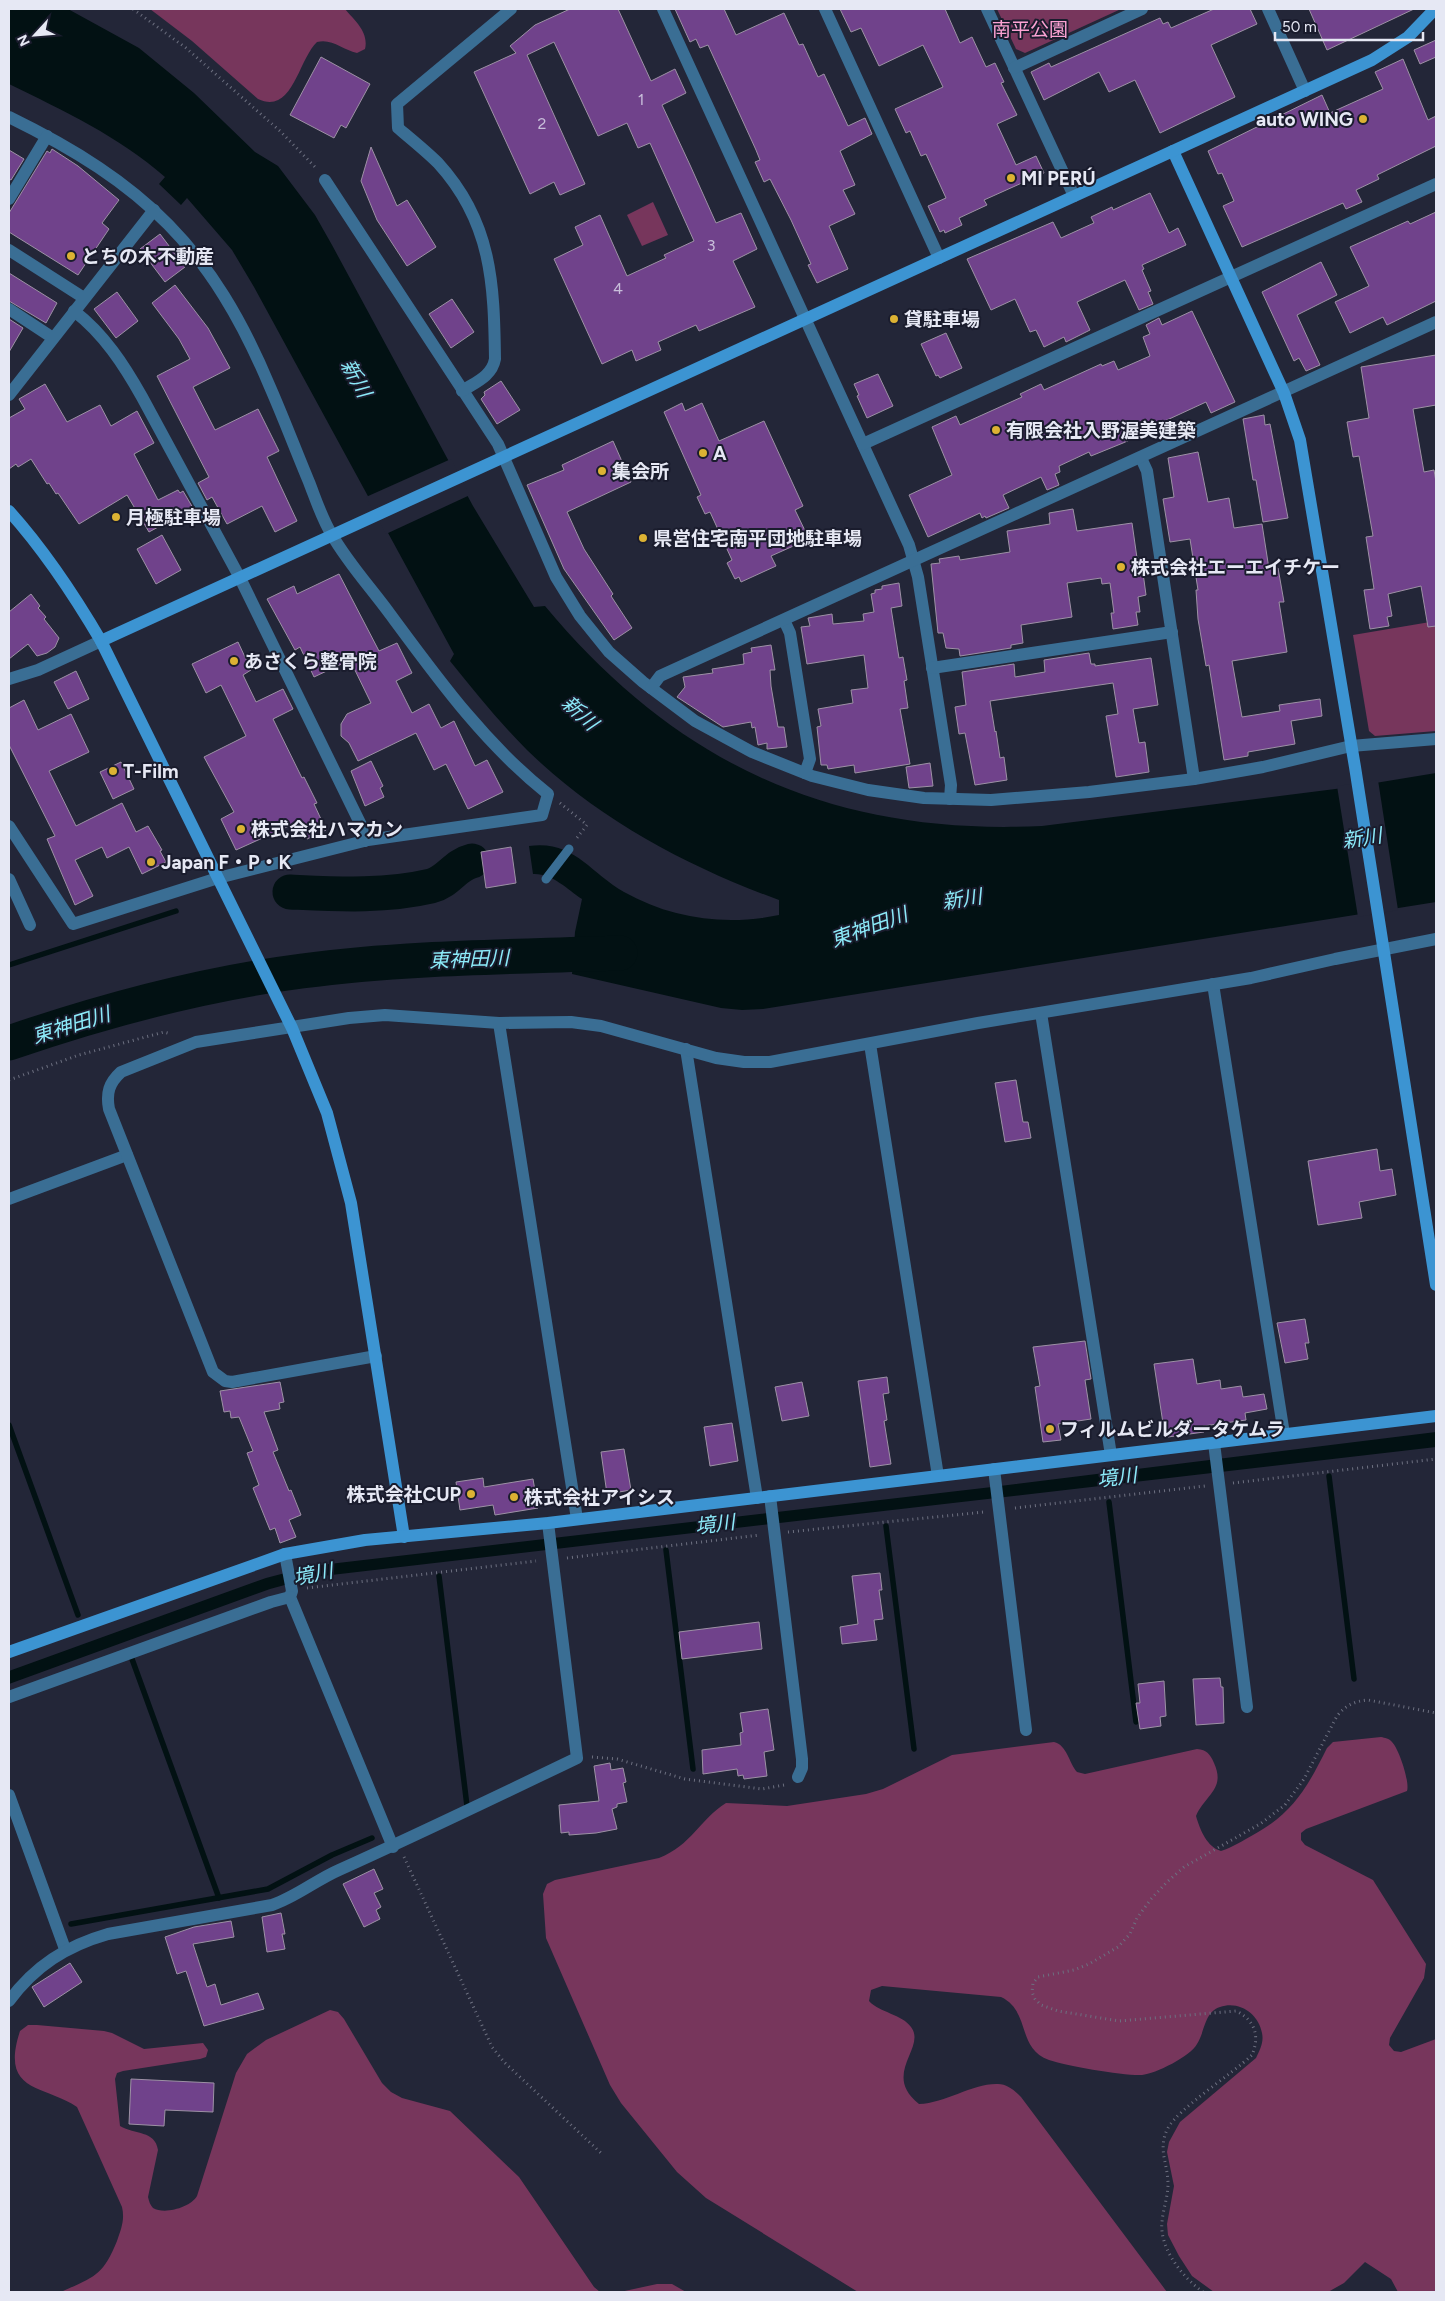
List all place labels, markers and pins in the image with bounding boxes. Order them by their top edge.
place label: auto WING [1256,108,1353,131]
marker: auto WING [1357,113,1369,125]
place label: MI PERÚ [1021,167,1096,190]
marker: MI PERÚ [1005,172,1017,184]
place label: とちの木不動産 [81,245,214,268]
marker: とちの木不動産 [65,250,77,262]
place label: 貸駐車場 [904,308,980,331]
marker: 貸駐車場 [888,313,900,325]
place label: 有限会社入野渥美建築 [1006,419,1196,442]
marker: 有限会社入野渥美建築 [990,424,1002,436]
place label: A [713,442,727,465]
marker: A [697,447,709,459]
place label: 集会所 [612,460,669,483]
marker: 集会所 [596,465,608,477]
place label: 月極駐車場 [126,506,221,529]
marker: 月極駐車場 [110,511,122,523]
place label: 県営住宅南平団地駐車場 [653,527,862,550]
marker: 県営住宅南平団地駐車場 [637,532,649,544]
place label: 株式会社エーエイチケー [1131,556,1340,579]
marker: 株式会社エーエイチケー [1115,561,1127,573]
place label: あさくら整骨院 [244,650,377,673]
marker: あさくら整骨院 [228,655,240,667]
place label: T-Film [123,760,179,783]
marker: T-Film [107,765,119,777]
place label: 株式会社ハマカン [251,818,403,841]
marker: 株式会社ハマカン [235,823,247,835]
place label: Japan F・P・K [161,851,291,874]
marker: Japan F・P・K [145,856,157,868]
place label: フィルムビルダータケムラ [1060,1418,1285,1441]
marker: フィルムビルダータケムラ [1044,1423,1056,1435]
place label: 株式会社CUP [346,1483,462,1506]
place label: 株式会社アイシス [524,1486,675,1509]
marker: 株式会社CUP [465,1488,477,1500]
marker: 株式会社アイシス [508,1491,520,1503]

